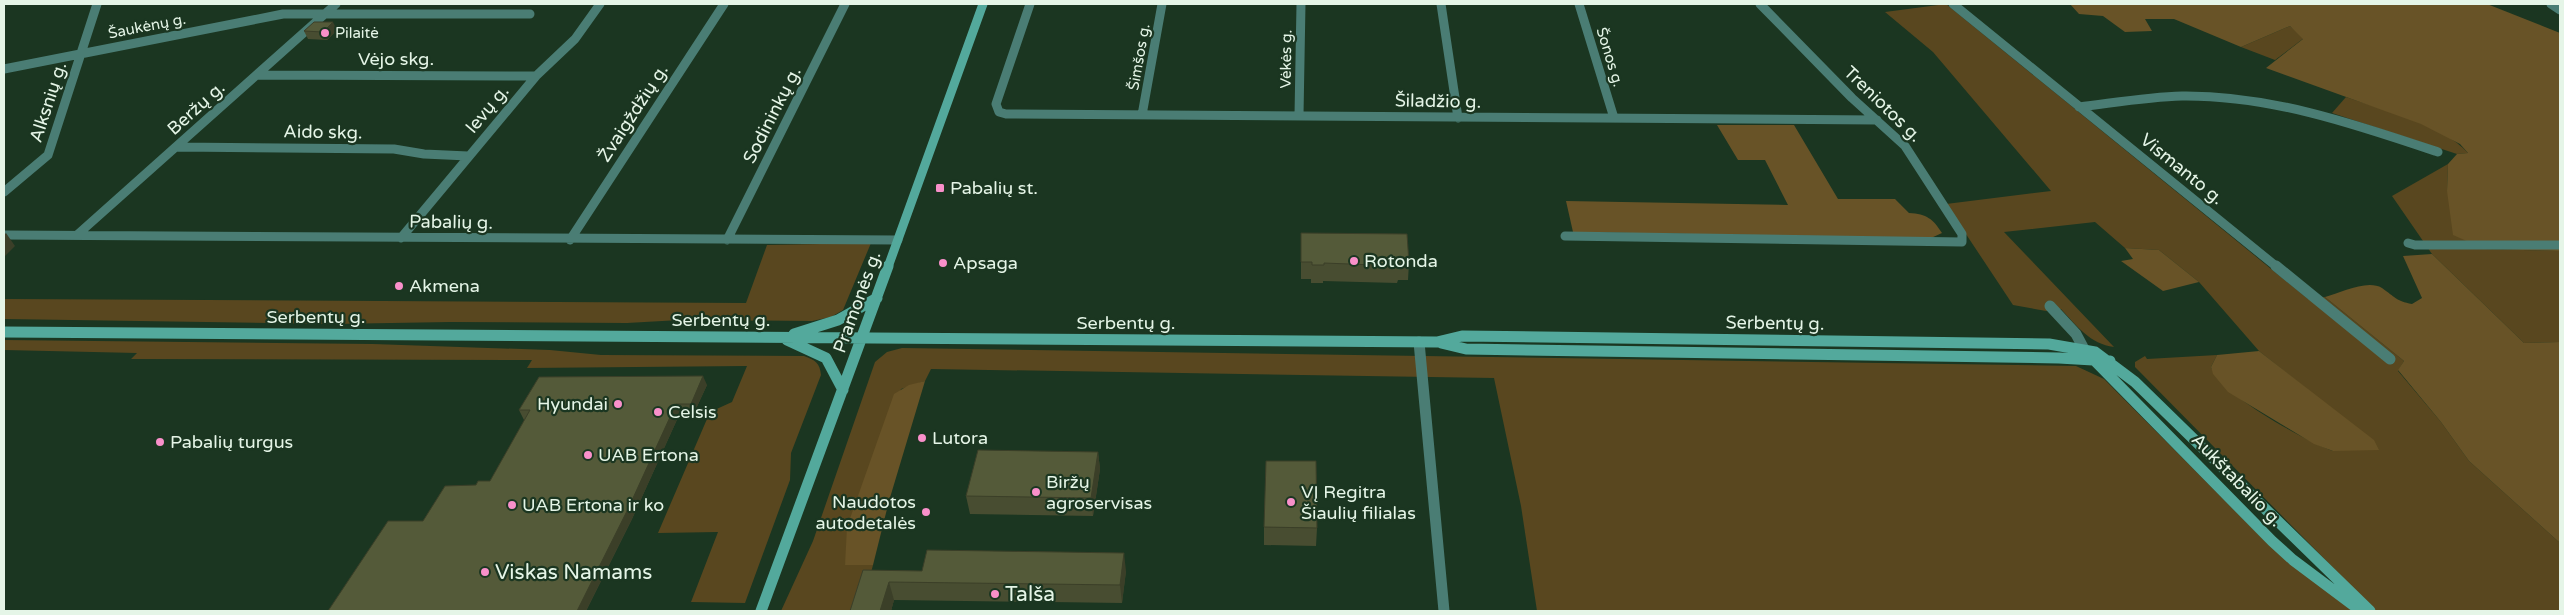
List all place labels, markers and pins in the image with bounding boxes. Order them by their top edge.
place label: Pilaitė [335,24,379,42]
marker: Pilaitė [319,27,331,39]
place label: Pabalių st. [950,177,1038,199]
marker: Pabalių st. [934,182,946,194]
place label: Rotonda [1364,250,1438,272]
place label: Apsaga [953,252,1018,274]
marker: Rotonda [1348,255,1360,267]
marker: Apsaga [937,257,949,269]
place label: Akmena [409,275,480,297]
marker: Akmena [393,280,405,292]
place label: Hyundai [537,393,608,415]
marker: Hyundai [612,398,624,410]
place label: Celsis [668,401,717,423]
marker: Celsis [652,406,664,418]
place label: Lutora [932,427,988,449]
place label: Pabalių turgus [170,431,293,453]
marker: Lutora [916,432,928,444]
marker: Pabalių turgus [154,436,166,448]
place label: UAB Ertona [598,444,699,466]
marker: UAB Ertona [582,449,594,461]
place label: Biržų agroservisas [1046,471,1152,514]
place label: VĮ Regitra Šiaulių filialas [1301,481,1416,524]
marker: Biržų agroservisas [1030,486,1042,498]
place label: Naudotos autodetalės [815,491,916,534]
place label: UAB Ertona ir ko [522,494,664,516]
marker: VĮ Regitra Šiaulių filialas [1285,496,1297,508]
marker: UAB Ertona ir ko [506,499,518,511]
marker: Naudotos autodetalės [920,506,932,518]
place label: Viskas Namams [495,560,652,585]
marker: Viskas Namams [479,566,491,578]
place label: Talša [1005,582,1055,607]
marker: Talša [989,588,1001,600]

